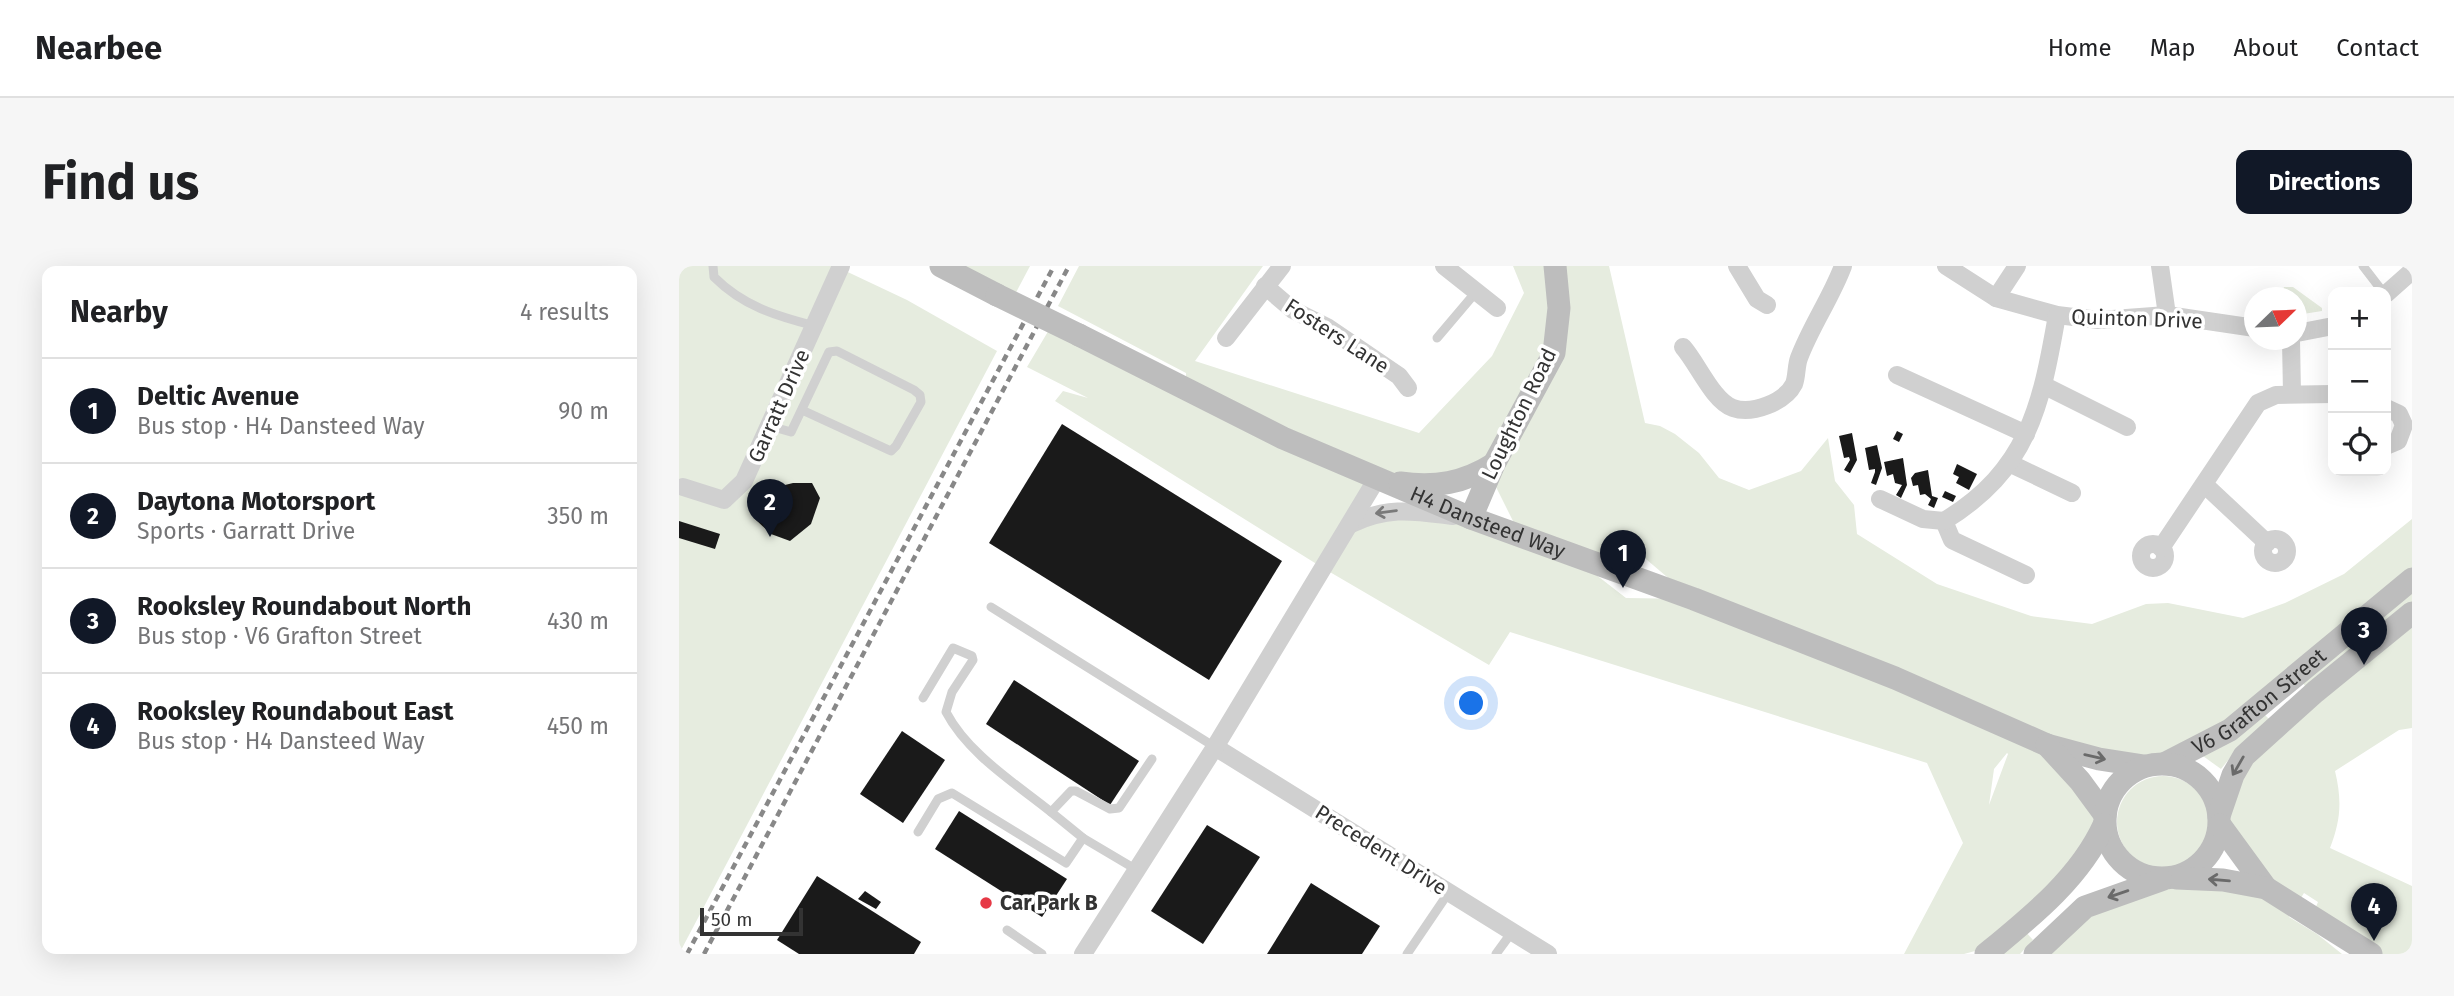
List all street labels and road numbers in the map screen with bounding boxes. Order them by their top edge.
street label: Fosters Lane [1280,293,1394,379]
street label: Quinton Drive [2071,304,2203,334]
street label: Loughton Road [1476,344,1562,484]
street label: Garratt Drive [742,345,816,467]
street label: H4 Dansteed Way [1406,481,1569,564]
street label: V6 Grafton Street [2188,642,2332,760]
street label: Precedent Drive [1310,799,1452,901]

